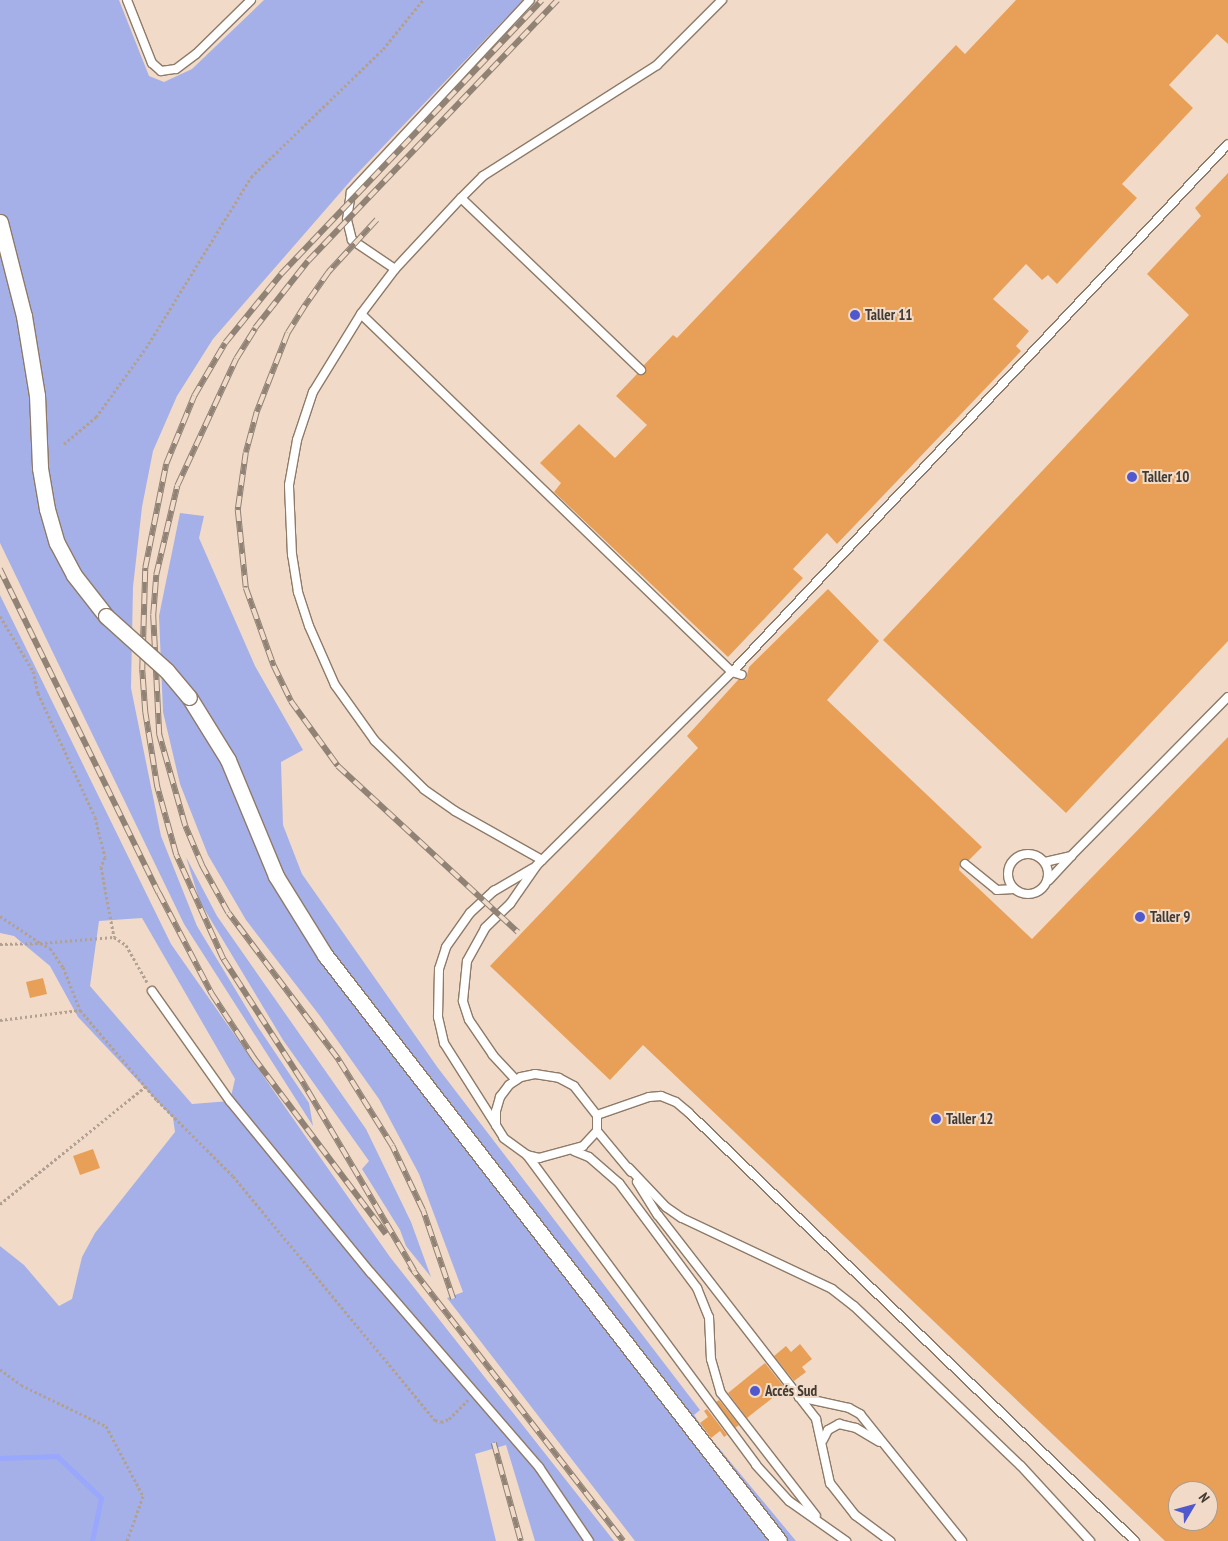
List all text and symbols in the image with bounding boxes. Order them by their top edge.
place label: Taller 11 [865,306,913,324]
marker: Taller 11 [849,309,861,321]
place label: Taller 10 [1142,468,1190,486]
marker: Taller 10 [1126,471,1138,483]
place label: Taller 9 [1150,908,1190,926]
marker: Taller 9 [1134,911,1146,923]
place label: Taller 12 [946,1110,994,1128]
marker: Taller 12 [930,1113,942,1125]
place label: Accés Sud [765,1382,817,1400]
marker: Accés Sud [749,1385,761,1397]
north arrow [1168,1481,1218,1531]
text: N [1195,1489,1214,1506]

